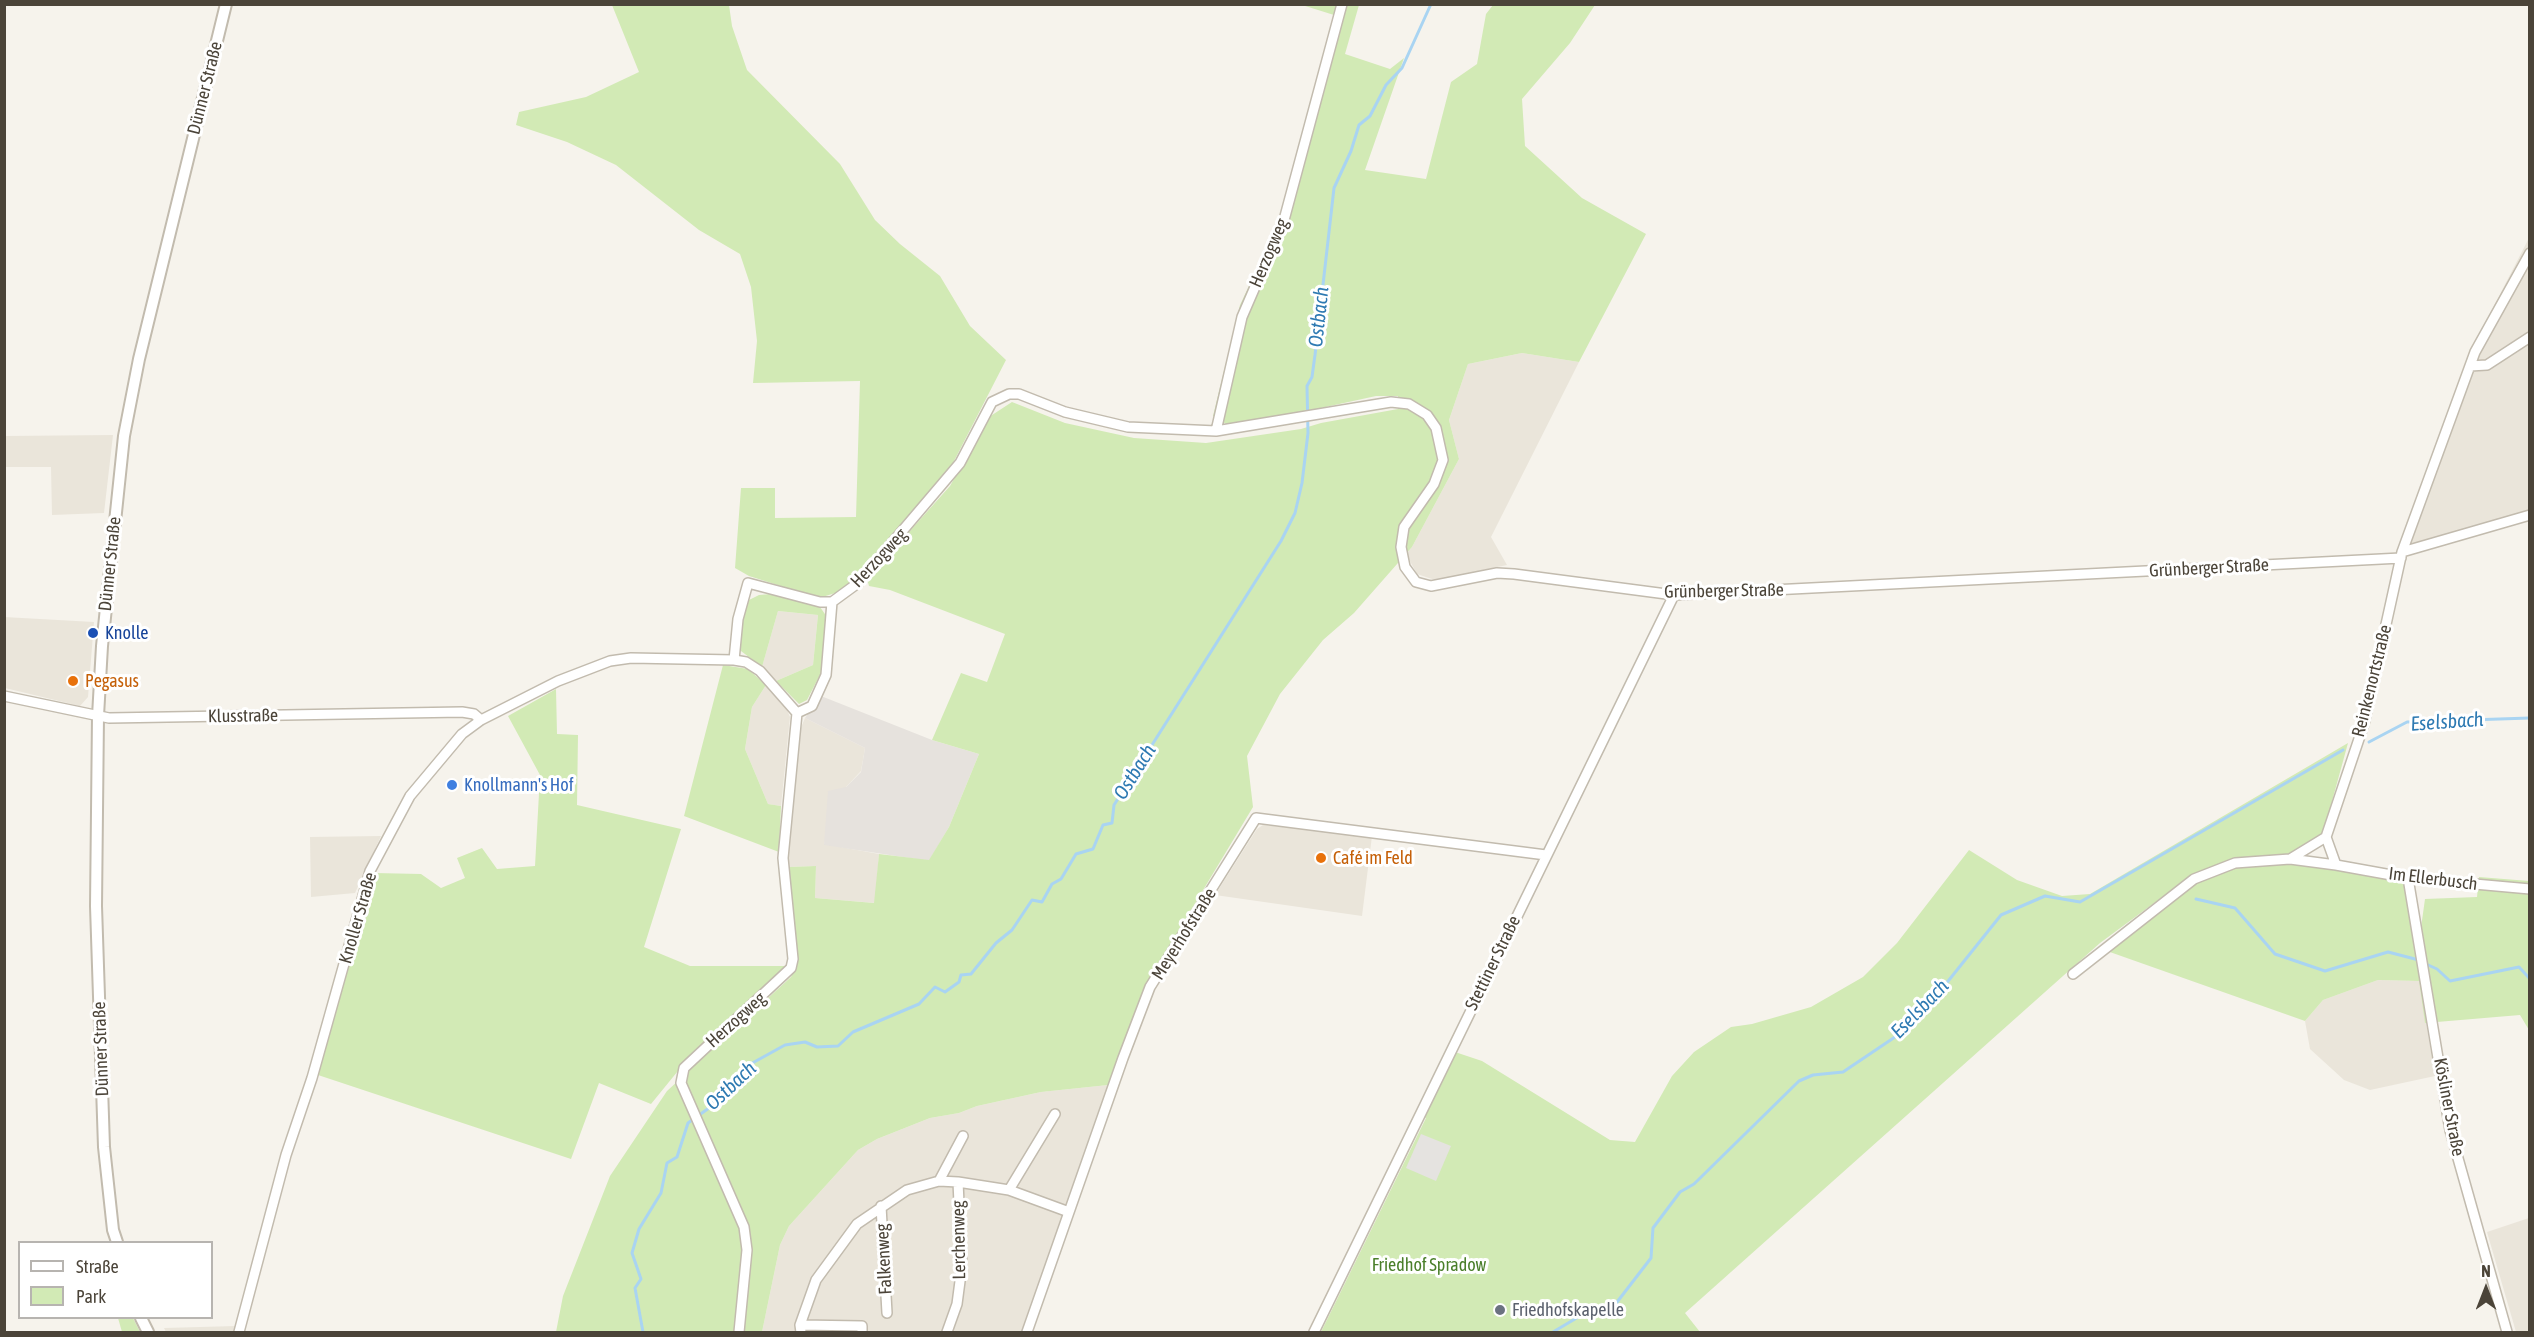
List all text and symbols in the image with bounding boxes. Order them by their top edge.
street label: Dünner Straße [183,39,227,137]
street label: Herzogweg [1245,215,1293,291]
water label: Ostbach [1304,286,1334,348]
street label: Dünner Straße [94,516,126,612]
street label: Herzogweg [846,524,912,592]
street label: Grünberger Straße [2149,554,2269,582]
street label: Grünberger Straße [1664,579,1784,603]
place label: Knolle [105,622,149,644]
street label: Reinkenortstraße [2348,623,2396,739]
marker: Knolle [86,626,100,640]
place label: Pegasus [85,670,139,692]
marker: Pegasus [66,674,80,688]
street label: Klusstraße [208,705,278,727]
water label: Eselsbach [2410,707,2484,737]
water label: Ostbach [1109,740,1161,804]
place label: Knollmann's Hof [464,774,574,796]
marker: Knollmann's Hof [445,778,459,792]
place label: Café im Feld [1333,847,1413,869]
marker: Café im Feld [1314,851,1328,865]
street label: Im Ellerbusch [2387,863,2479,895]
street label: Knoller Straße [335,870,381,966]
street label: Meyerhofstraße [1147,884,1221,984]
street label: Stettiner Straße [1461,912,1525,1014]
water label: Eselsbach [1886,974,1954,1044]
street label: Herzogweg [702,988,770,1052]
street label: Dünner Straße [89,1001,113,1097]
street label: Kösliner Straße [2429,1056,2469,1158]
water label: Ostbach [701,1057,761,1115]
street label: Lerchenweg [948,1200,970,1280]
street label: Falkenweg [871,1223,897,1295]
legend [18,1241,213,1319]
park label: Friedhof Spradow [1372,1254,1486,1276]
text: Straße [76,1256,119,1277]
north arrow [2456,1259,2516,1319]
text: N [2481,1262,2491,1280]
text: Park [76,1286,106,1307]
place label: Friedhofskapelle [1512,1299,1624,1321]
marker: Friedhofskapelle [1493,1303,1507,1317]

